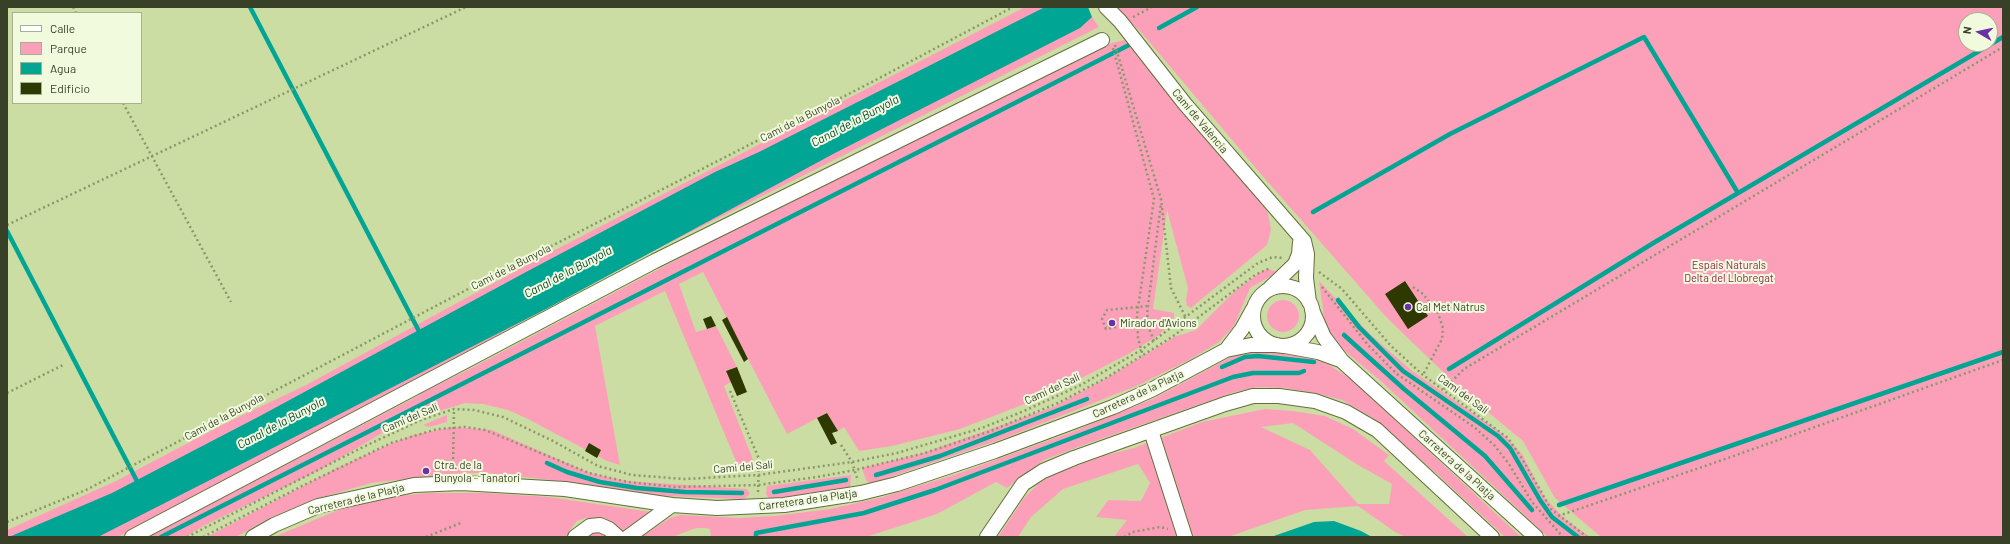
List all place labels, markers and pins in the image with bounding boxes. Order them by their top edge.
place label: Cal Met Natrus [1416,300,1485,314]
marker: Cal Met Natrus [1403,302,1413,312]
place label: Mirador d'Avions [1120,316,1197,330]
marker: Mirador d'Avions [1107,318,1117,328]
place label: Ctra. de la Bunyola - Tanatori [434,458,520,484]
marker: Ctra. de la Bunyola - Tanatori [421,466,431,476]

